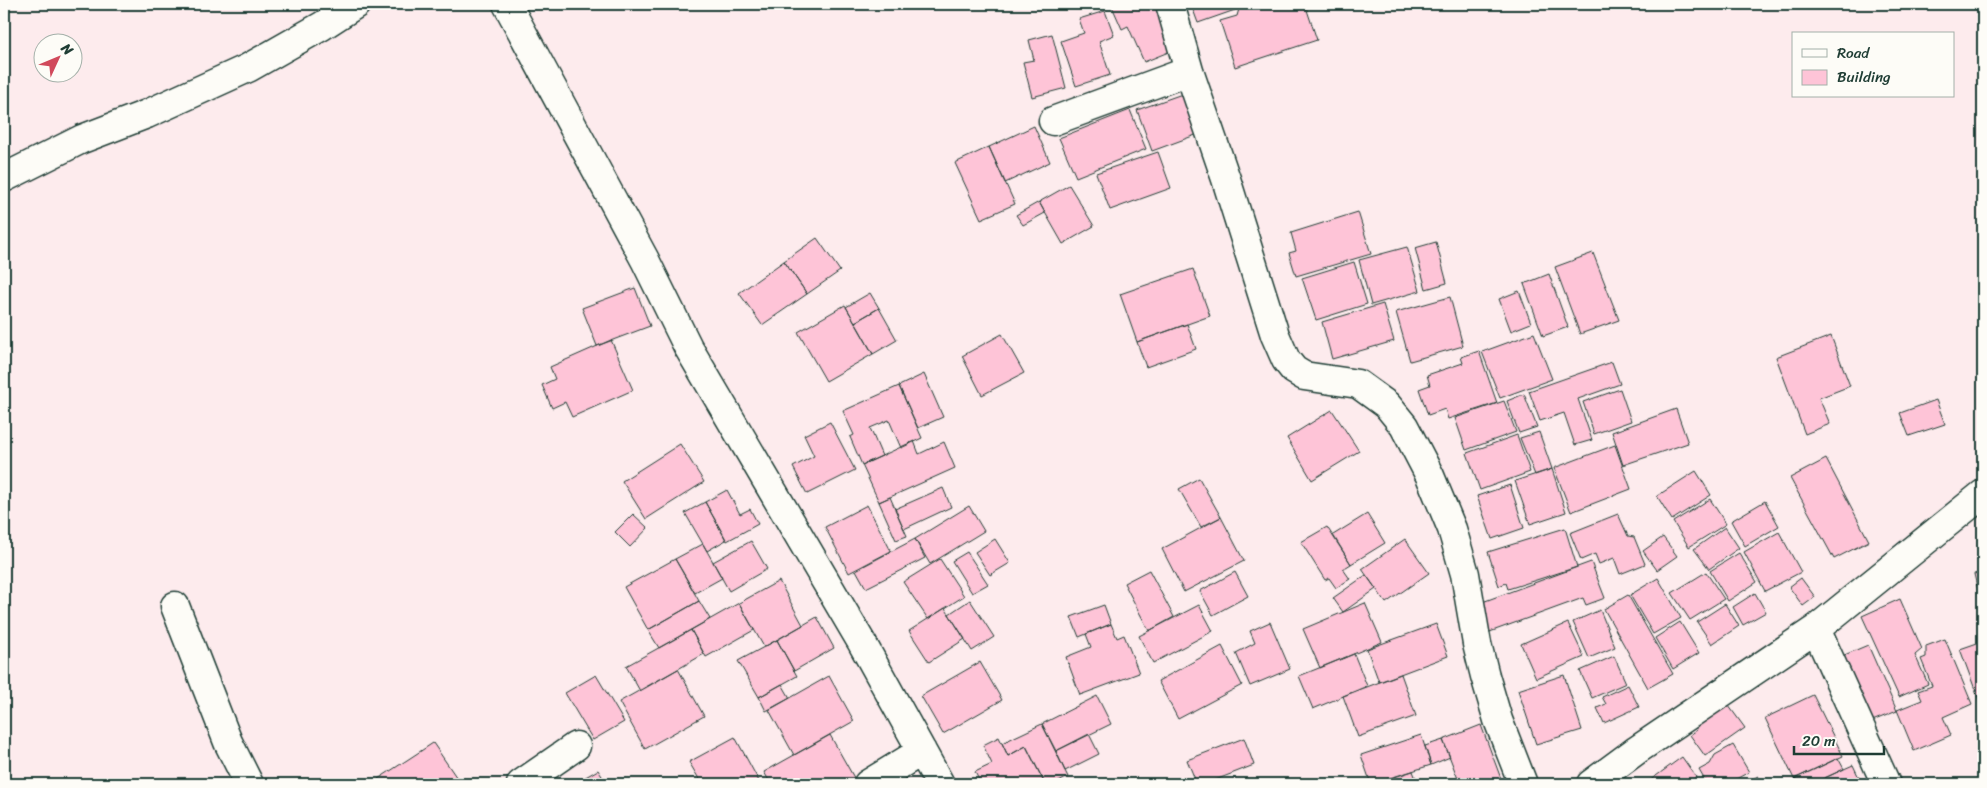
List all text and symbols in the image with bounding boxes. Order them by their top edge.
north arrow [32,32,82,82]
legend [1792,32,1954,98]
text: N [54,36,80,62]
text: Road [1837,40,1870,66]
text: Building [1837,64,1891,90]
scale bar [1794,723,1884,755]
text: 20 m [1802,728,1836,754]

